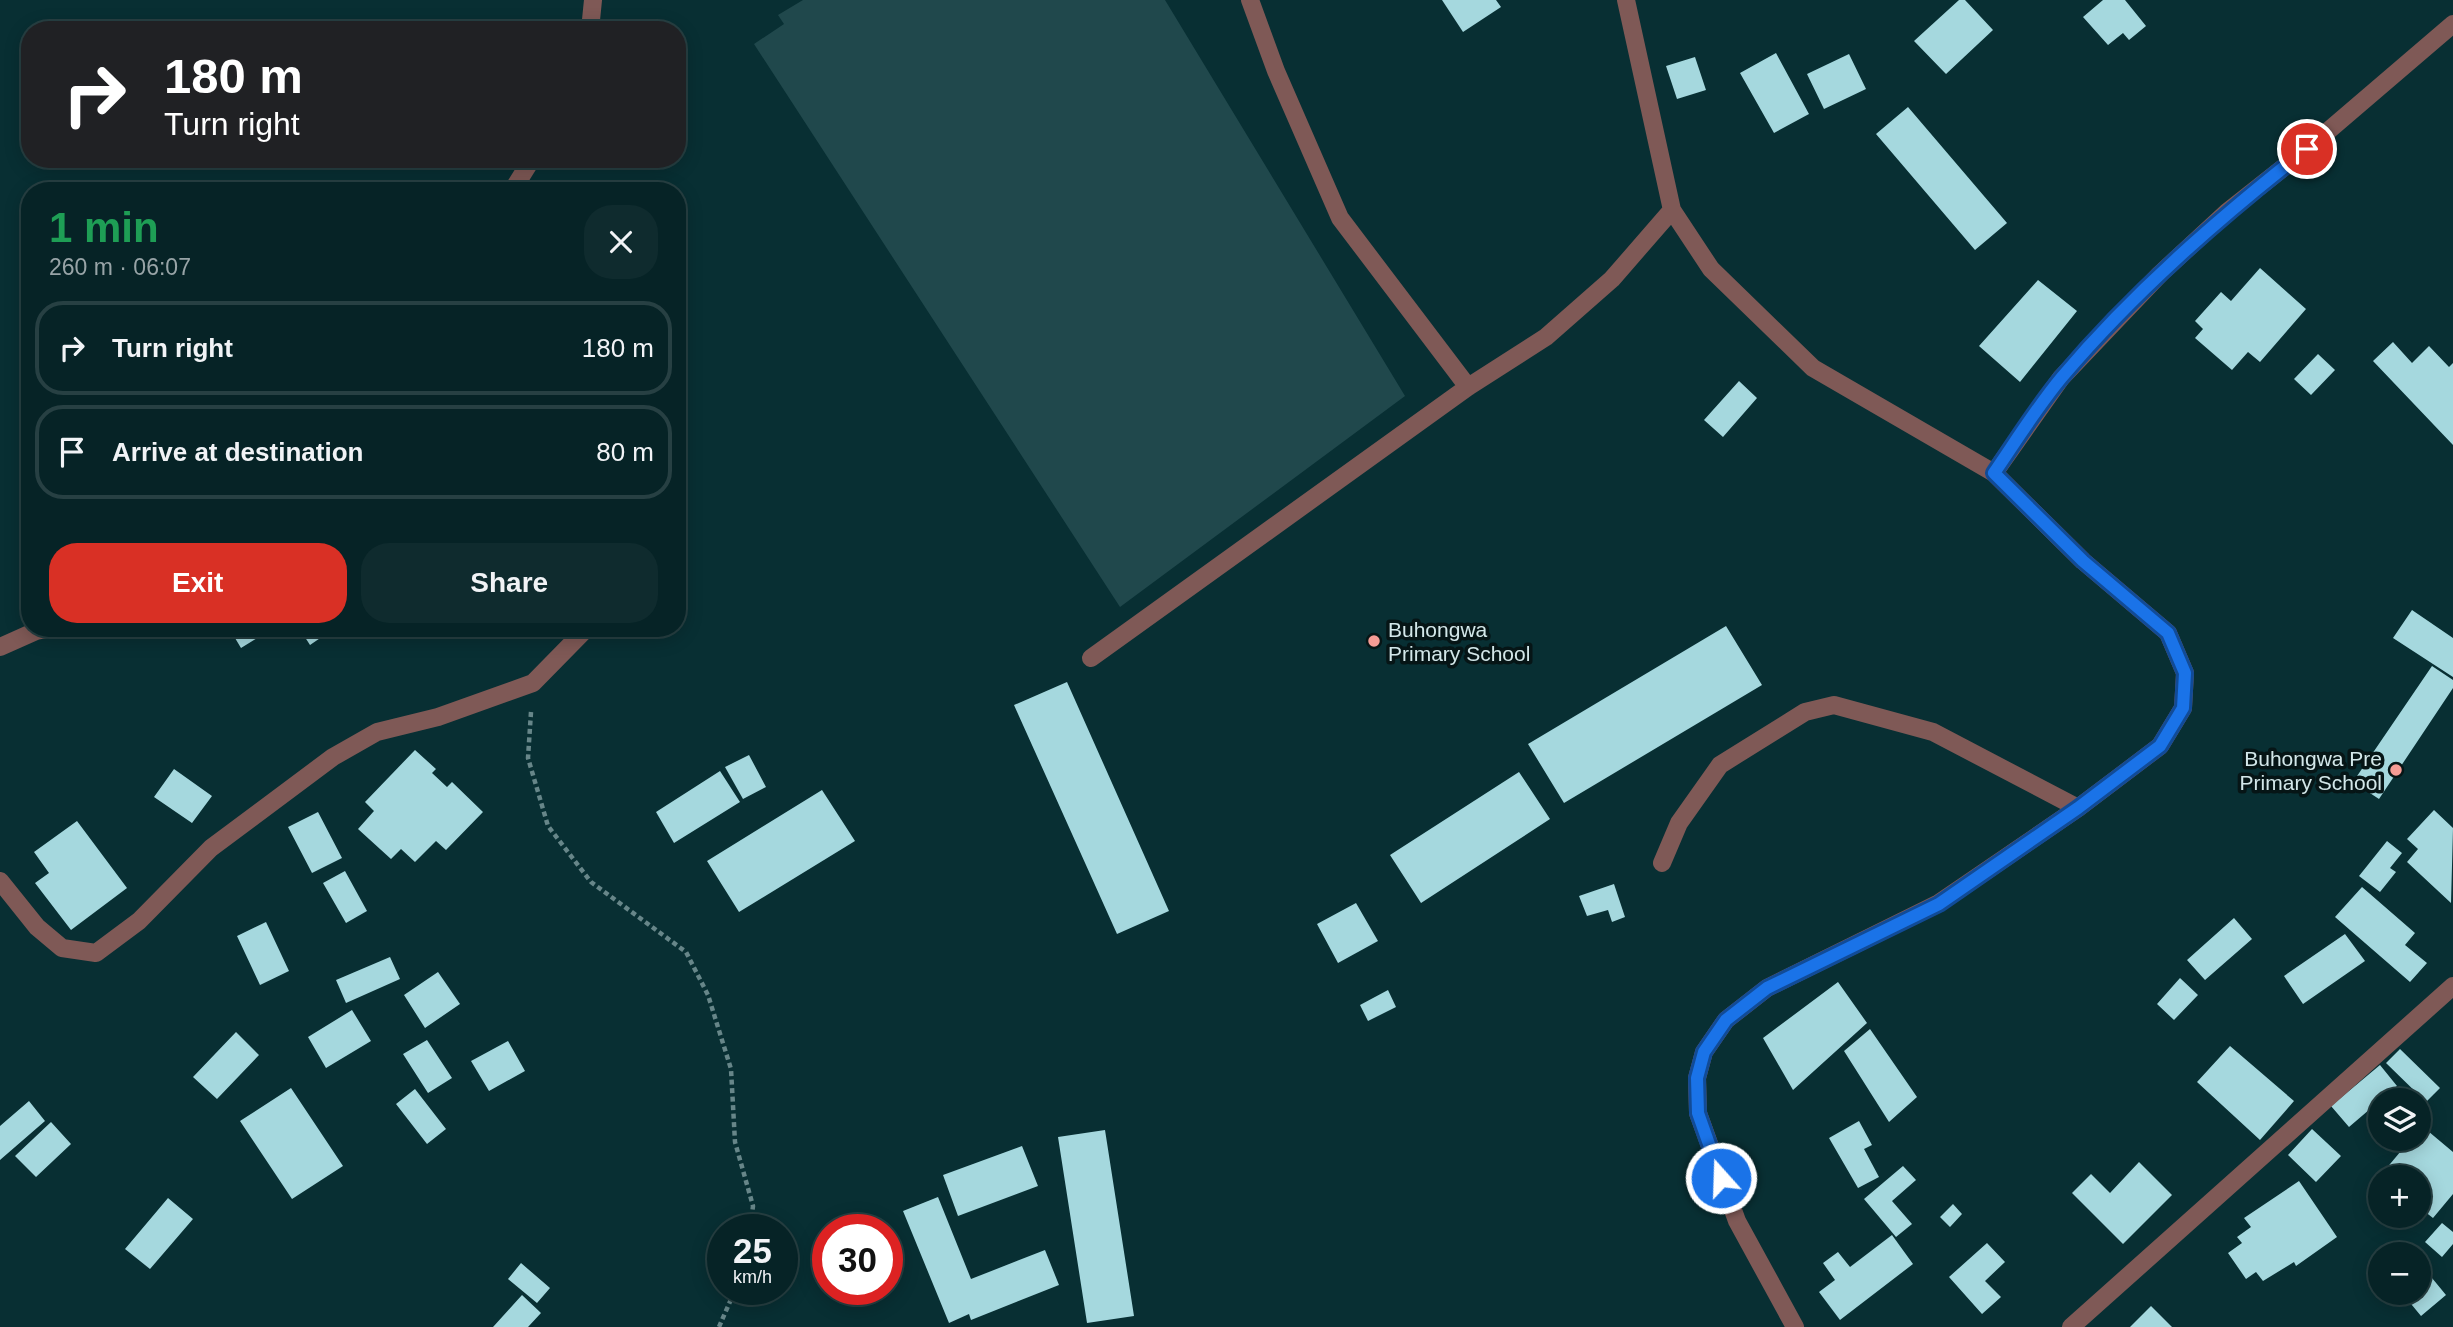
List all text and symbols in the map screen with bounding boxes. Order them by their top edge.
icon: right [49,49,140,140]
text: 180 m [164,49,303,103]
text: Turn right [164,106,300,142]
pin [2277,119,2337,179]
icon: arrive [2288,130,2326,168]
text: 1 min [49,204,159,251]
button: close [584,205,658,279]
text: 260 m · 06:07 [49,254,191,280]
icon: right [53,329,91,367]
text: Turn right [112,333,233,363]
text: 180 m [582,333,654,363]
icon: arrive [53,433,91,471]
text: Arrive at destination [112,437,363,467]
text: 80 m [596,437,654,467]
button: Exit [49,543,347,623]
button: Share [361,543,658,623]
place label: Buhongwa Primary School [1388,618,1530,665]
marker: Buhongwa Primary School [1366,633,1382,649]
place label: Buhongwa Pre Primary School [2240,747,2382,794]
marker: Buhongwa Pre Primary School [2388,762,2404,778]
map controls [2368,1088,2431,1305]
button: layers [2368,1088,2431,1151]
position arrow [1684,1141,1758,1215]
button: + [2368,1165,2431,1228]
speed limit sign: 30 [812,1214,903,1305]
text: 25 [733,1231,772,1270]
button: − [2368,1242,2431,1305]
text: km/h [733,1267,772,1287]

